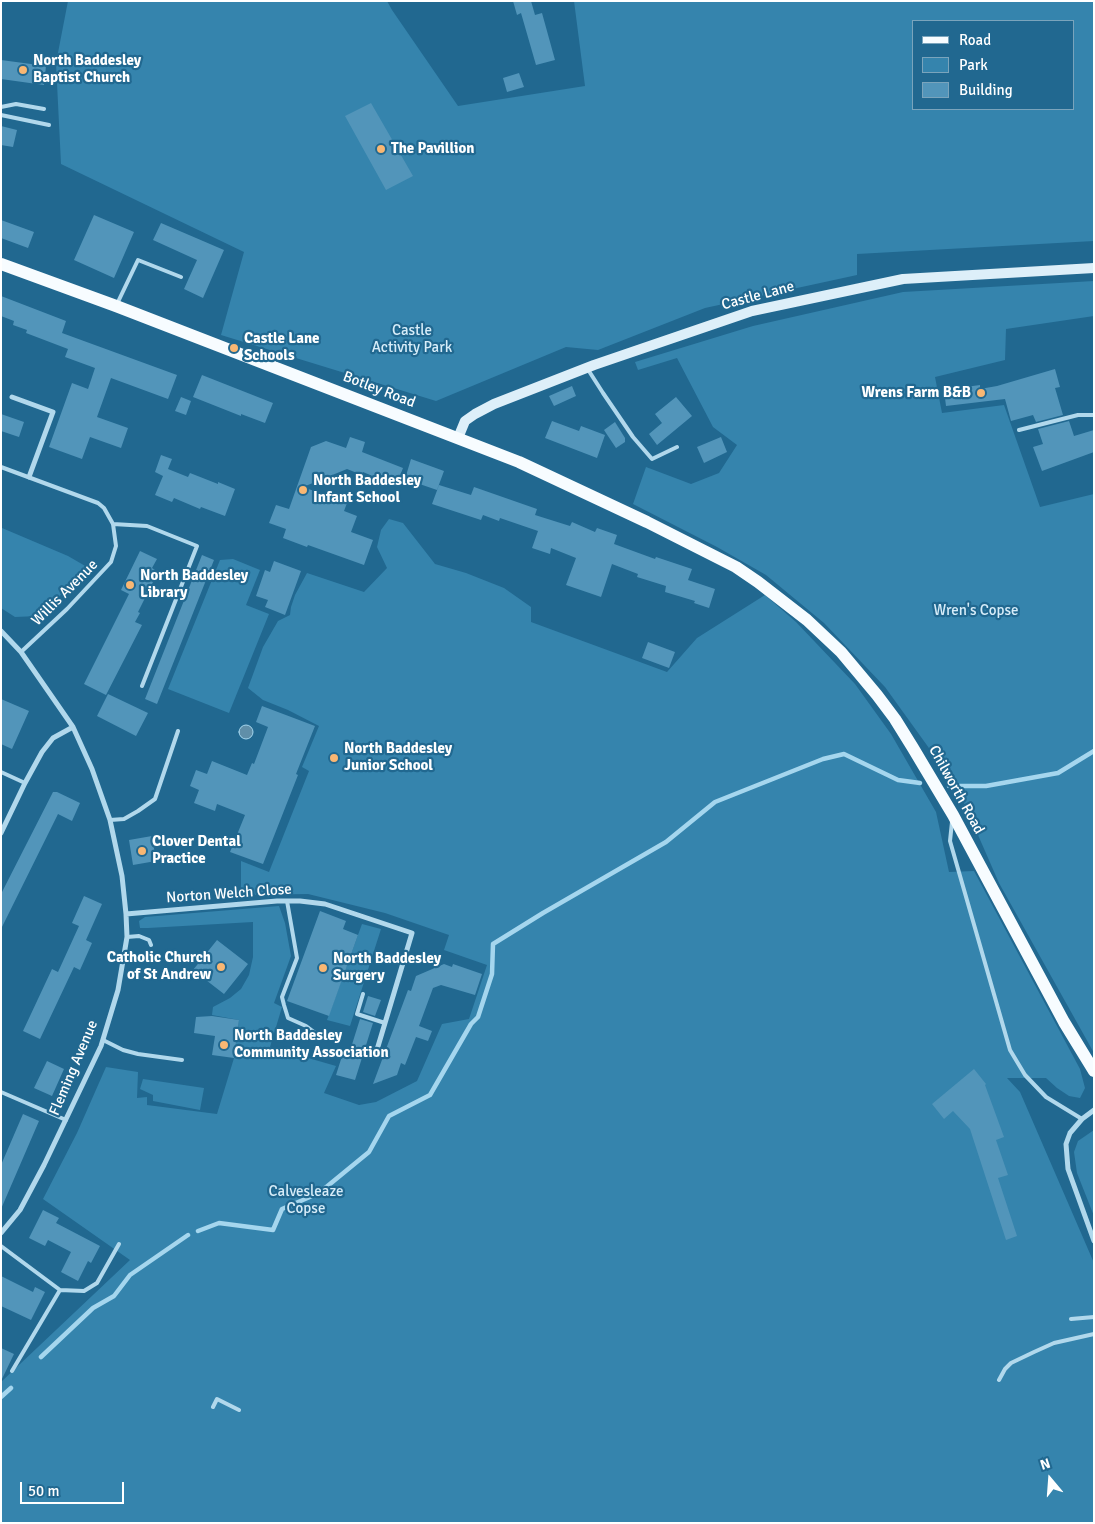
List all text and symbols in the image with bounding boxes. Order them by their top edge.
legend [912,20,1075,110]
text: Road [959,31,991,49]
place label: North Baddesley Baptist Church [33,52,141,87]
text: Park [959,56,988,74]
marker: North Baddesley Baptist Church [17,64,29,76]
text: Building [959,81,1013,99]
place label: The Pavillion [391,140,474,158]
marker: The Pavillion [375,143,387,155]
street label: Castle Lane [720,278,796,314]
park label: Castle Activity Park [372,322,452,357]
place label: Castle Lane Schools [244,330,320,365]
marker: Castle Lane Schools [228,342,240,354]
street label: Botley Road [340,368,418,412]
place label: Wrens Farm B&B [862,384,971,402]
marker: Wrens Farm B&B [975,387,987,399]
place label: North Baddesley Infant School [313,472,421,507]
marker: North Baddesley Infant School [297,484,309,496]
street label: Willis Avenue [28,556,102,630]
place label: North Baddesley Library [140,567,248,602]
marker: North Baddesley Library [124,579,136,591]
park label: Wren's Copse [933,602,1019,620]
place label: North Baddesley Junior School [344,740,452,775]
street label: Chilworth Road [924,742,988,838]
marker: North Baddesley Junior School [328,752,340,764]
place label: Clover Dental Practice [152,833,241,868]
marker: Clover Dental Practice [136,845,148,857]
street label: Norton Welch Close [166,881,292,907]
place label: Catholic Church of St Andrew [107,949,211,984]
place label: North Baddesley Surgery [333,950,441,985]
marker: Catholic Church of St Andrew [215,961,227,973]
marker: North Baddesley Surgery [317,962,329,974]
street label: Fleming Avenue [46,1018,102,1118]
place label: North Baddesley Community Association [234,1027,389,1062]
marker: North Baddesley Community Association [218,1039,230,1051]
park label: Calvesleaze Copse [269,1183,343,1218]
north arrow [1025,1454,1075,1504]
text: N [1038,1455,1052,1474]
scale bar [22,1472,126,1504]
text: 50 m [28,1482,59,1500]

